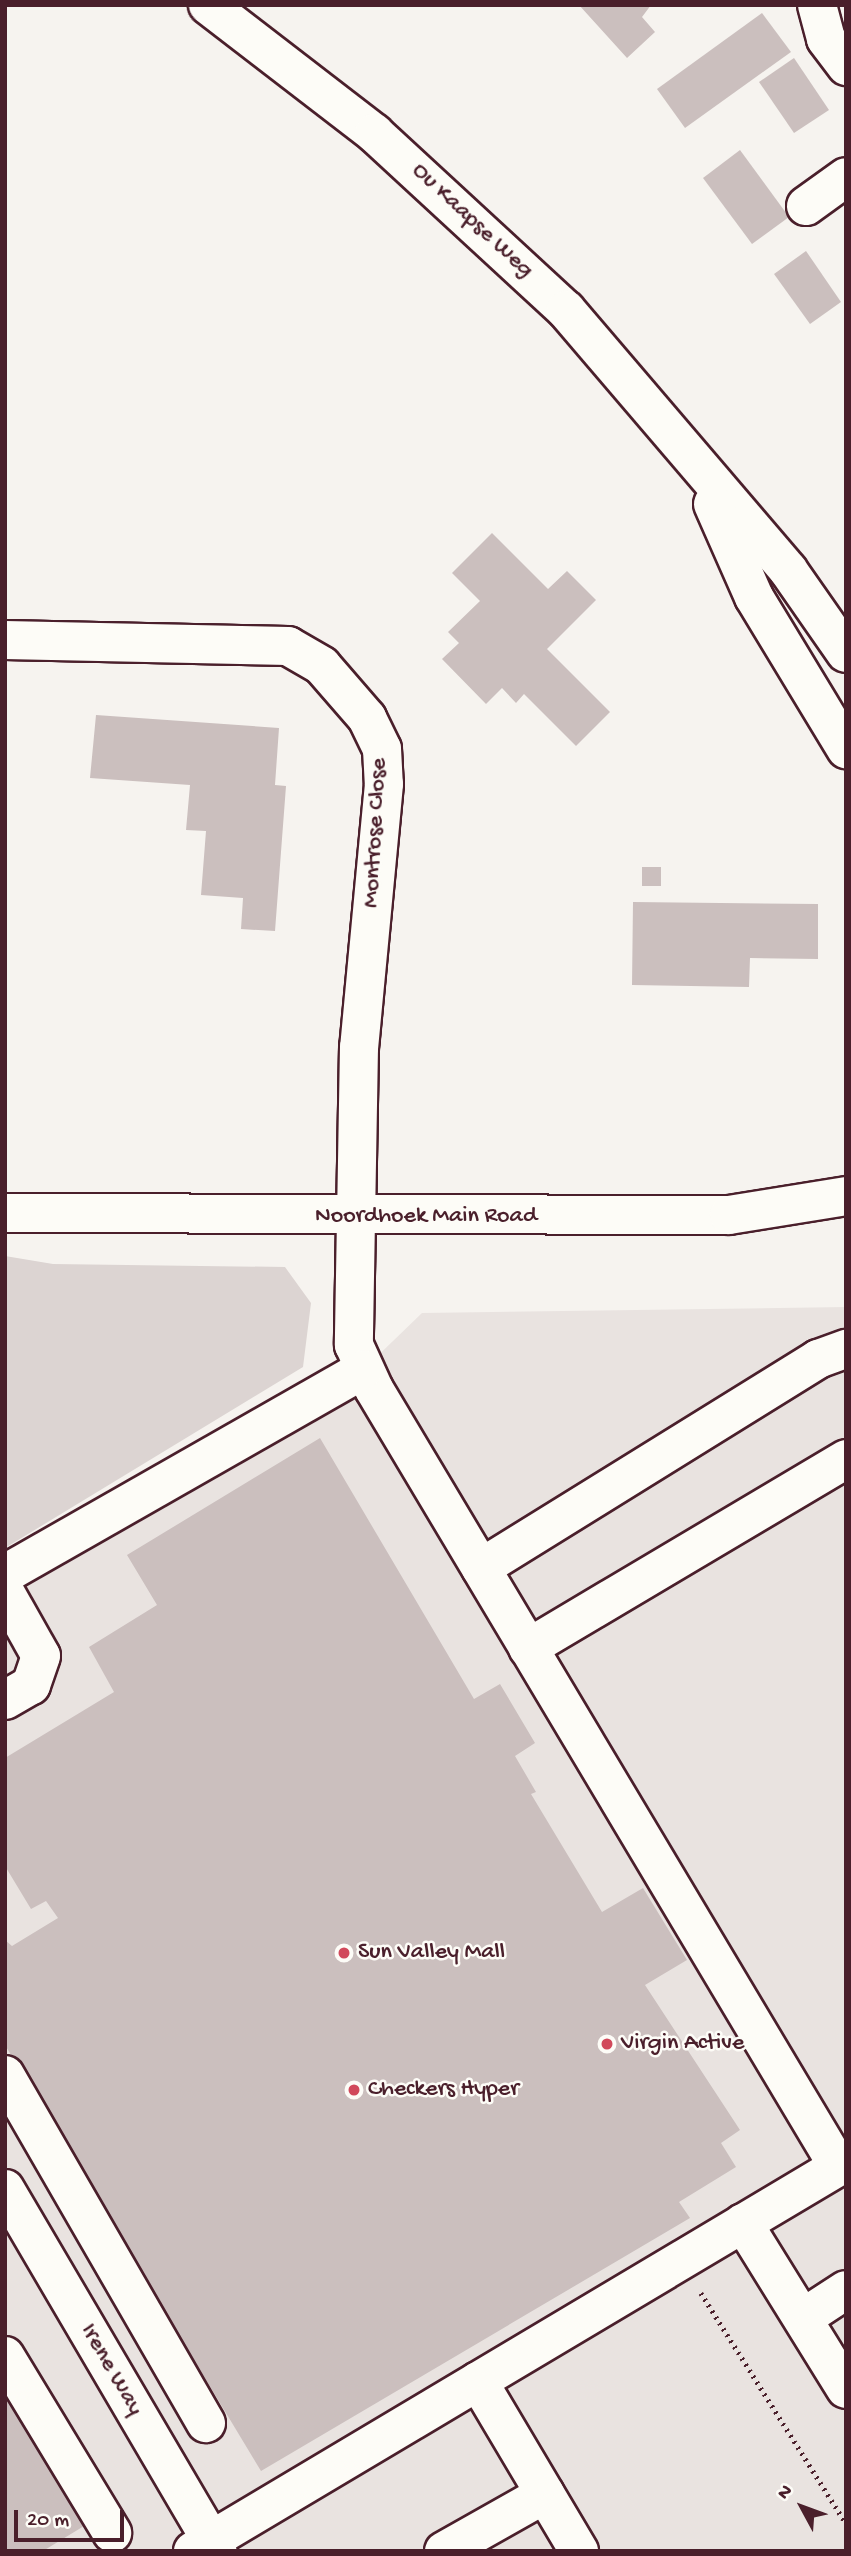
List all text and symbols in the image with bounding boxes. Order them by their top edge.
street label: Ou Kaapse Weg [405,157,539,285]
street label: Montrose Close [358,757,394,909]
street label: Noordhoek Main Road [315,1203,537,1231]
place label: Sun Valley Mall [358,1939,505,1967]
marker: Sun Valley Mall [336,1945,352,1961]
place label: Virgin Active [621,2030,744,2058]
marker: Virgin Active [599,2036,615,2052]
place label: Checkers Hyper [368,2076,519,2104]
marker: Checkers Hyper [346,2082,362,2098]
street label: Irene Way [73,2319,149,2421]
north arrow [767,2472,837,2542]
text: N [773,2481,799,2505]
scale bar [18,2496,128,2540]
text: 20 m [27,2509,69,2534]

